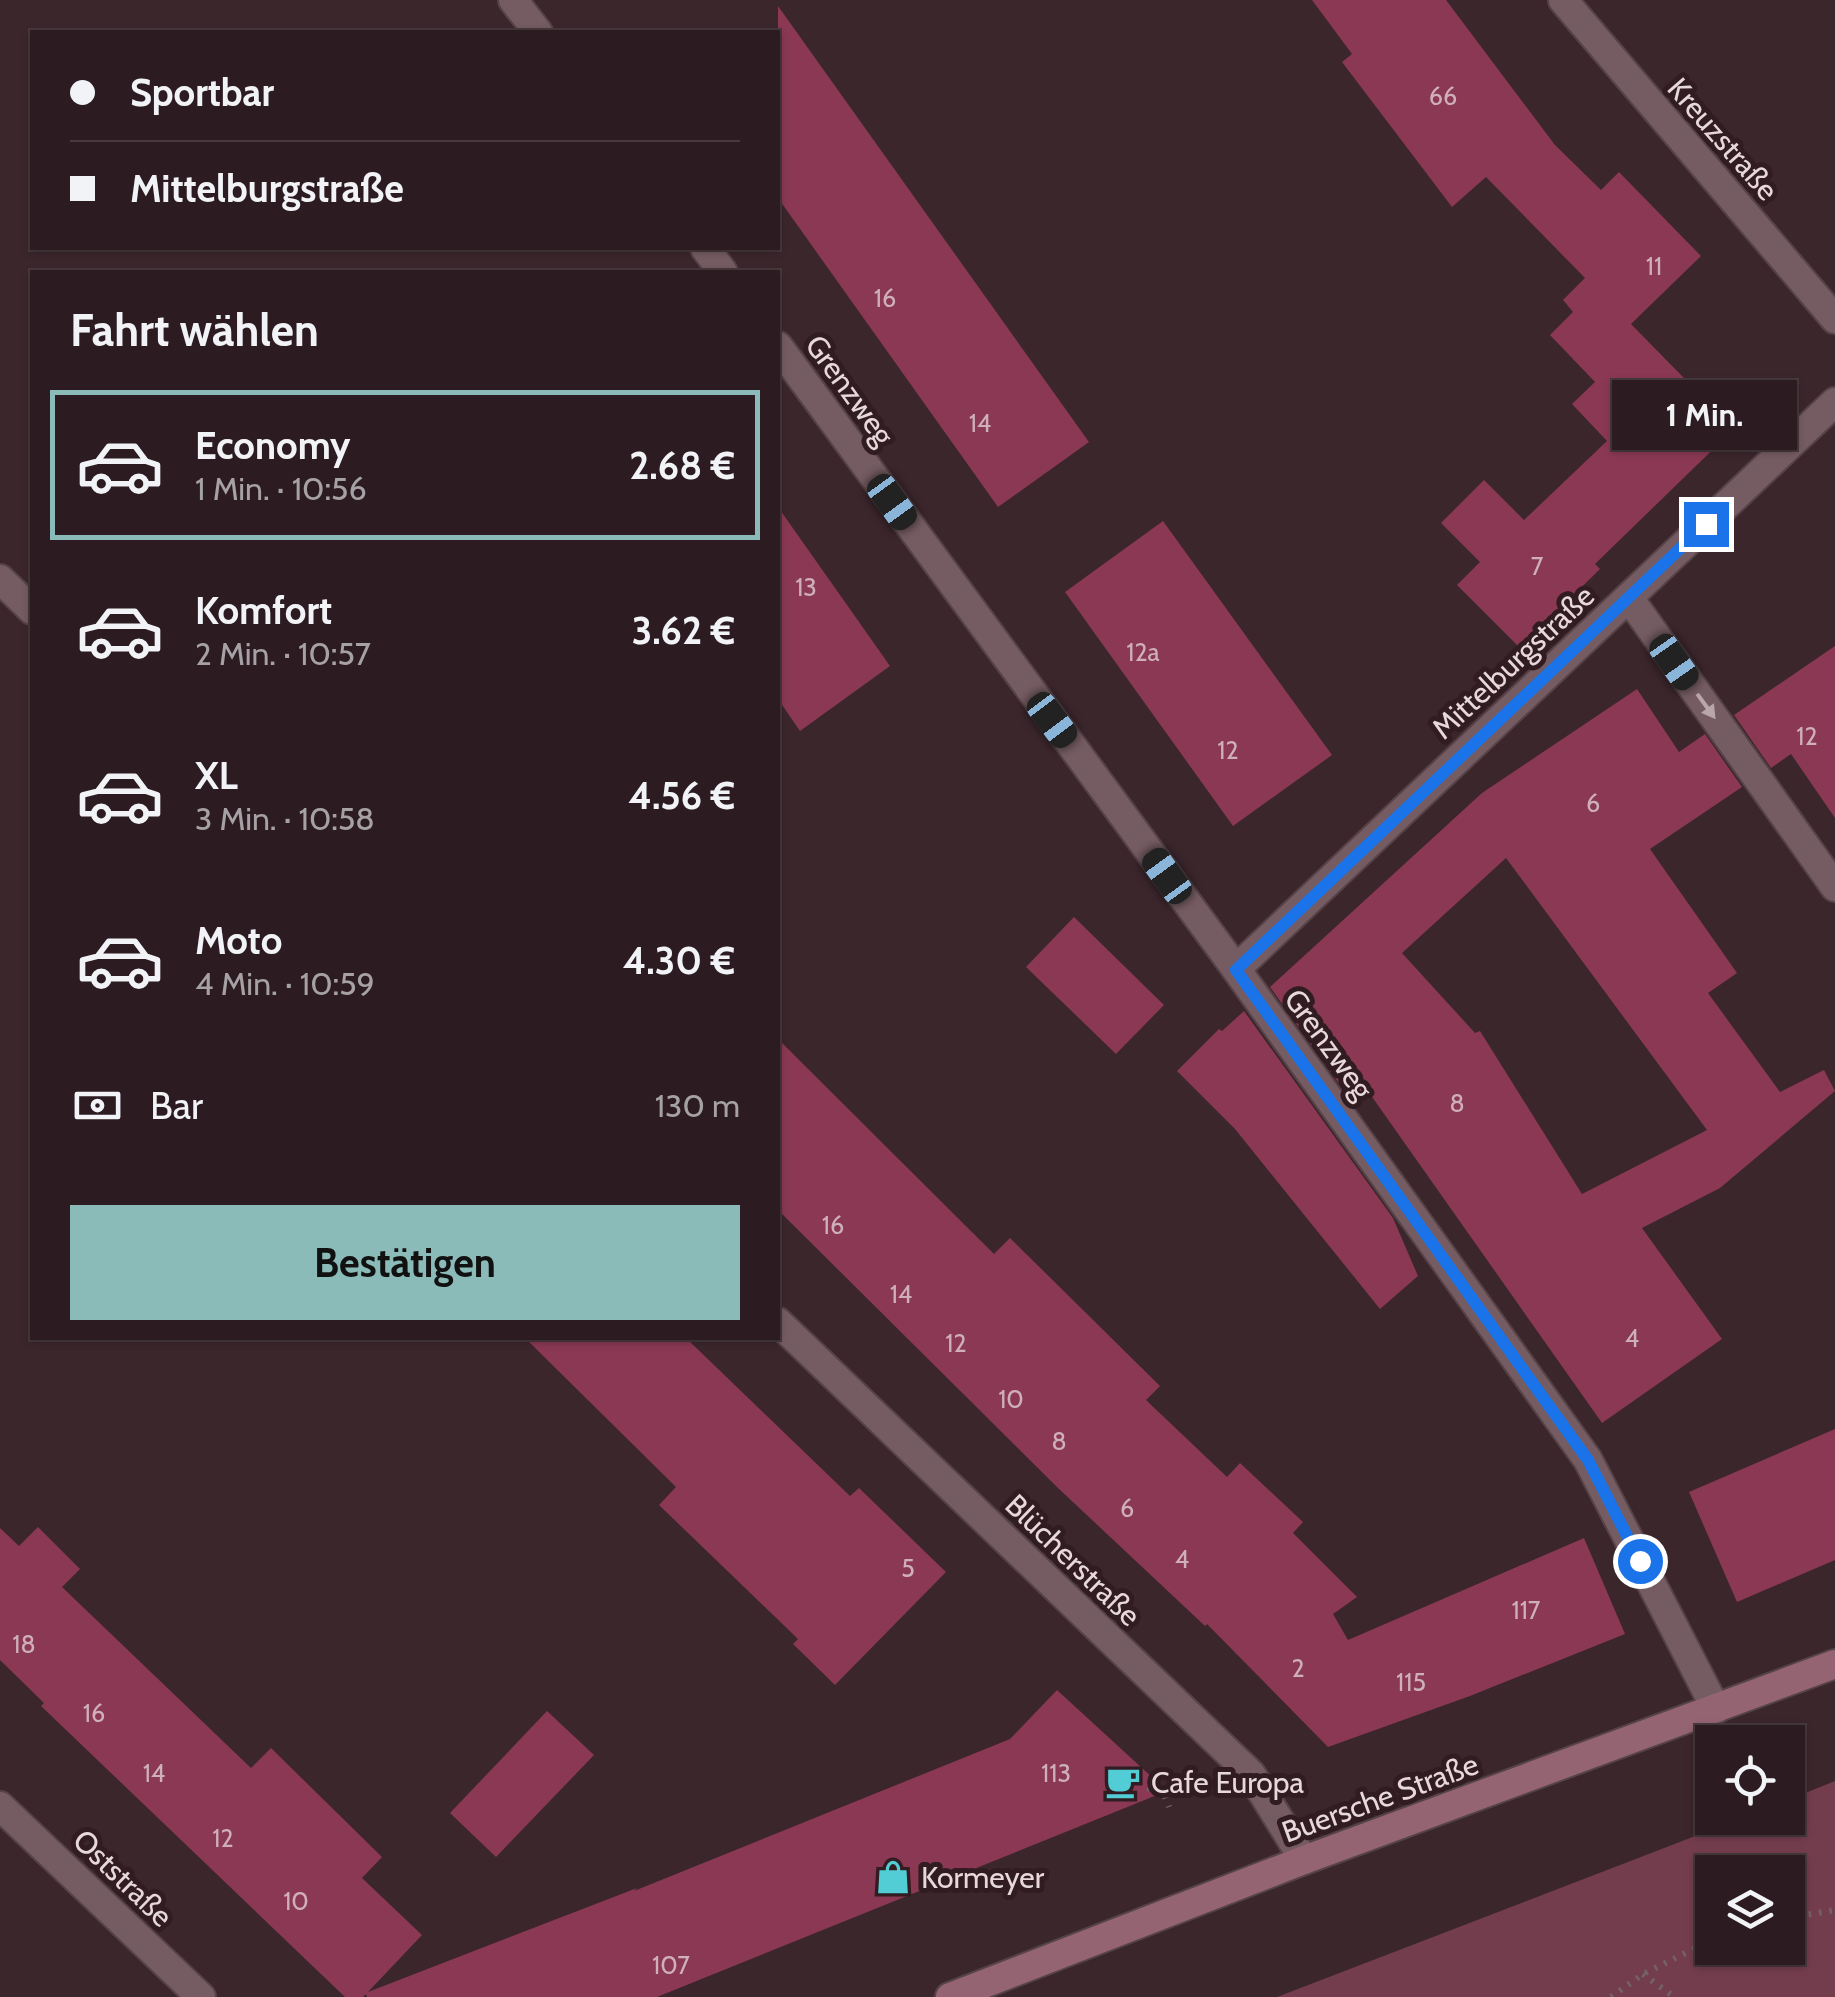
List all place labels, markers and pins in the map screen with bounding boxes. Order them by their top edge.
cafe icon: Cafe Europa [1104,1763,1142,1801]
place label: Cafe Europa [1151,1764,1305,1801]
shop icon: Kormeyer [874,1858,912,1896]
place label: Kormeyer [921,1859,1045,1896]

